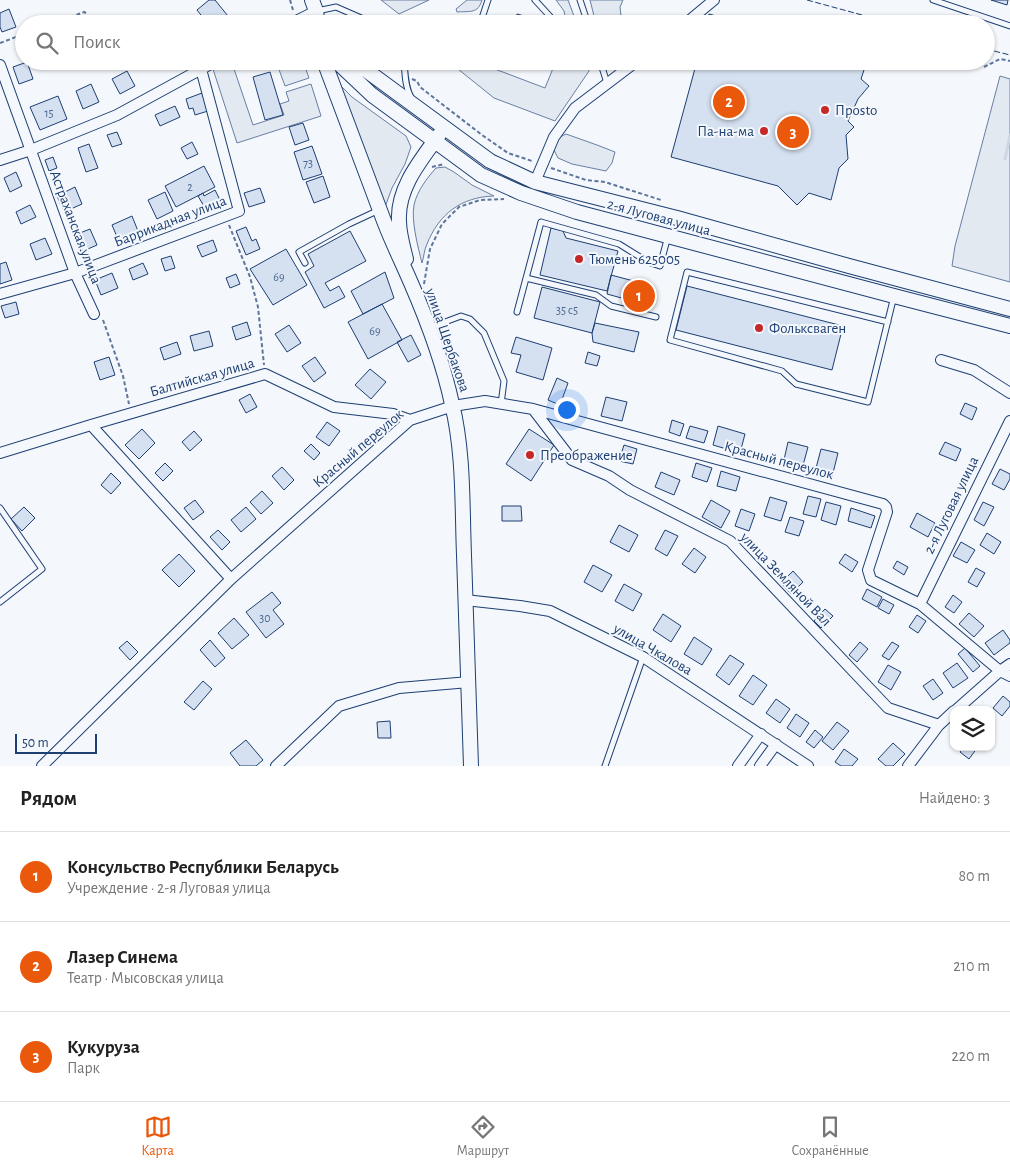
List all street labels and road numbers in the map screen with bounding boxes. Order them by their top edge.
street label: Астраханская улица [47,168,104,286]
street label: Баррикадная улица [112,193,229,250]
street label: 2-я Луговая улица [606,196,712,239]
street label: улица Щербакова [422,285,472,394]
street label: Балтийская улица [148,355,256,400]
street label: Красный переулок [310,406,406,490]
street label: Красный переулок [723,439,835,482]
street label: 2-я Луговая улица [921,454,982,556]
street label: улица Земляной Вал [737,529,834,629]
street label: улица Чкалова [610,620,695,678]

